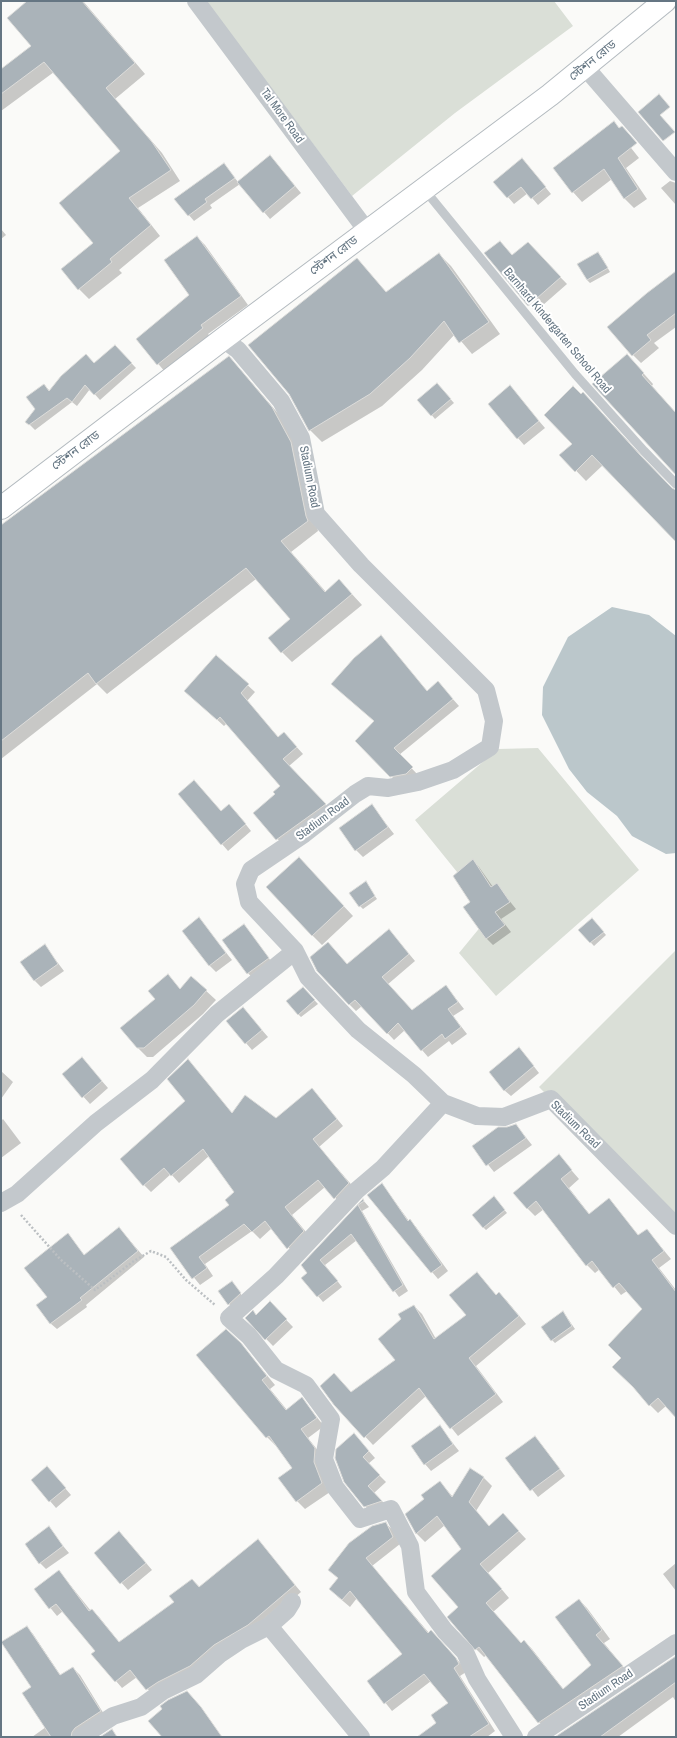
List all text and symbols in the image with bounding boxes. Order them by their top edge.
street label: স্টেশন রোড [567,38,619,84]
street label: Tal More Road [257,86,307,146]
street label: স্টেশন রোড [307,233,361,279]
street label: Barnhard Kindergarten School Road [500,265,614,397]
street label: স্টেশন রোড [49,428,103,474]
street label: Stadium Road [296,445,322,509]
street label: Stadium Road [294,794,352,844]
street label: Stadium Road [547,1098,603,1152]
street label: Stadium Road [576,1666,636,1714]

